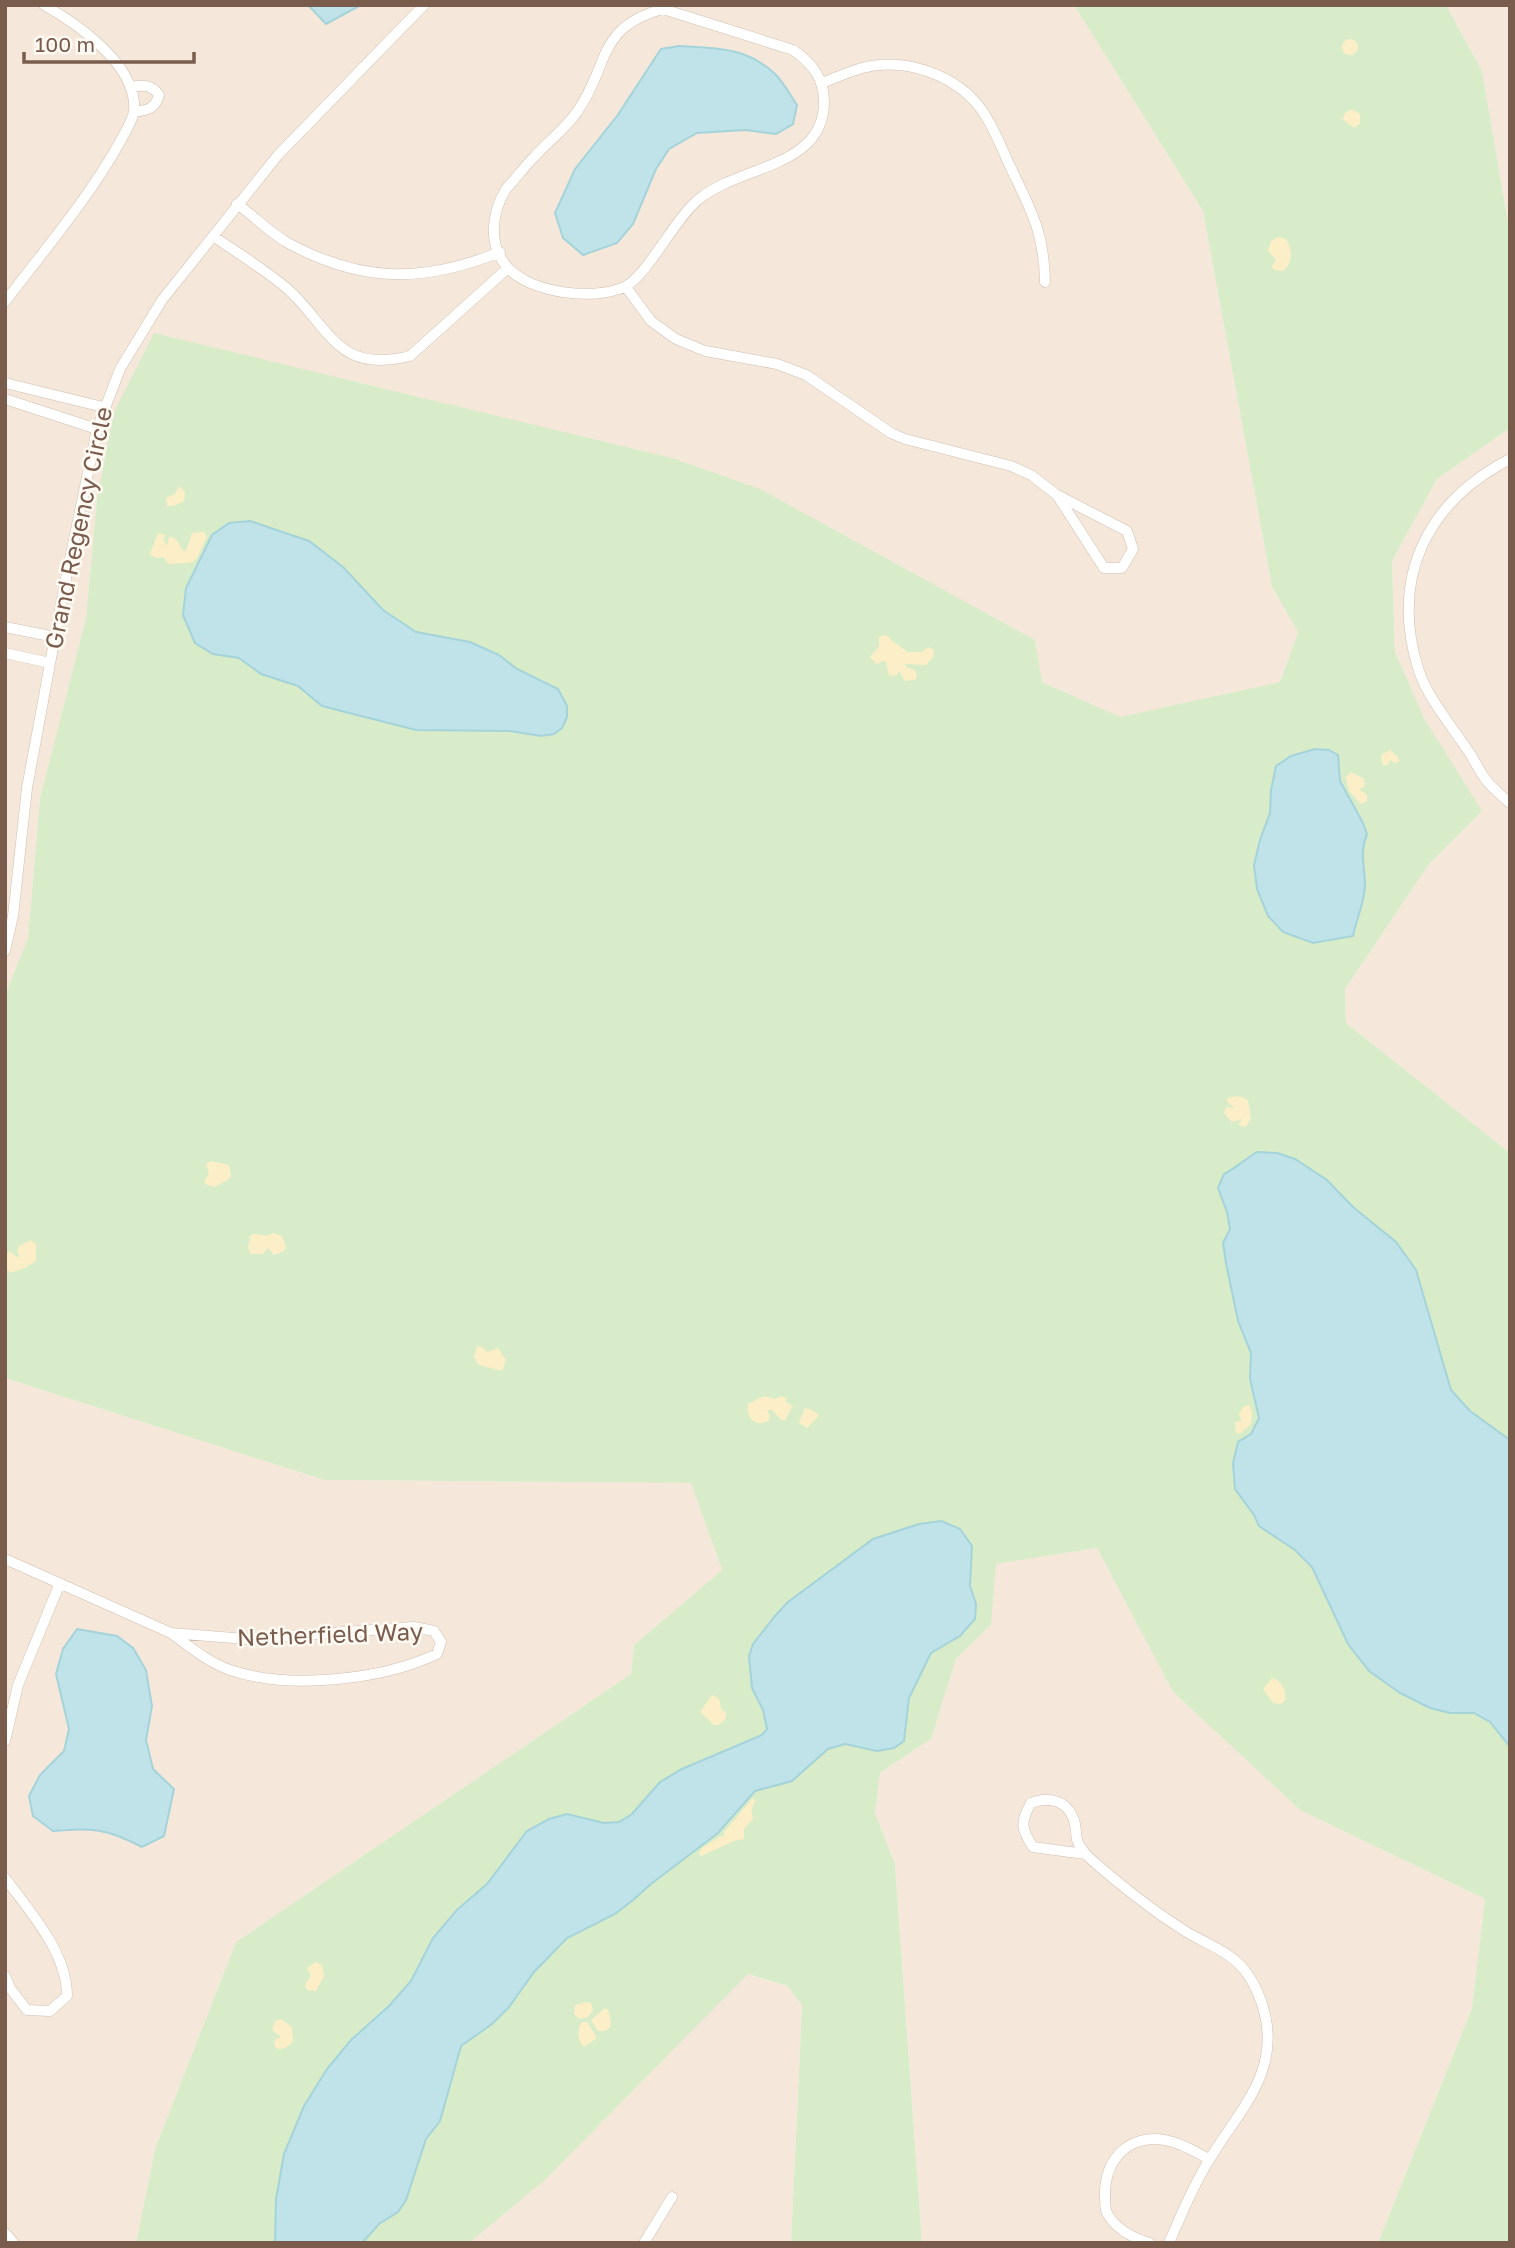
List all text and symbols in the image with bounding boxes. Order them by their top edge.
scale bar [24,21,194,65]
text: 100 m [35,31,95,57]
street label: Grand Regency Circle [38,404,117,651]
street label: Netherfield Way [236,1616,423,1651]

